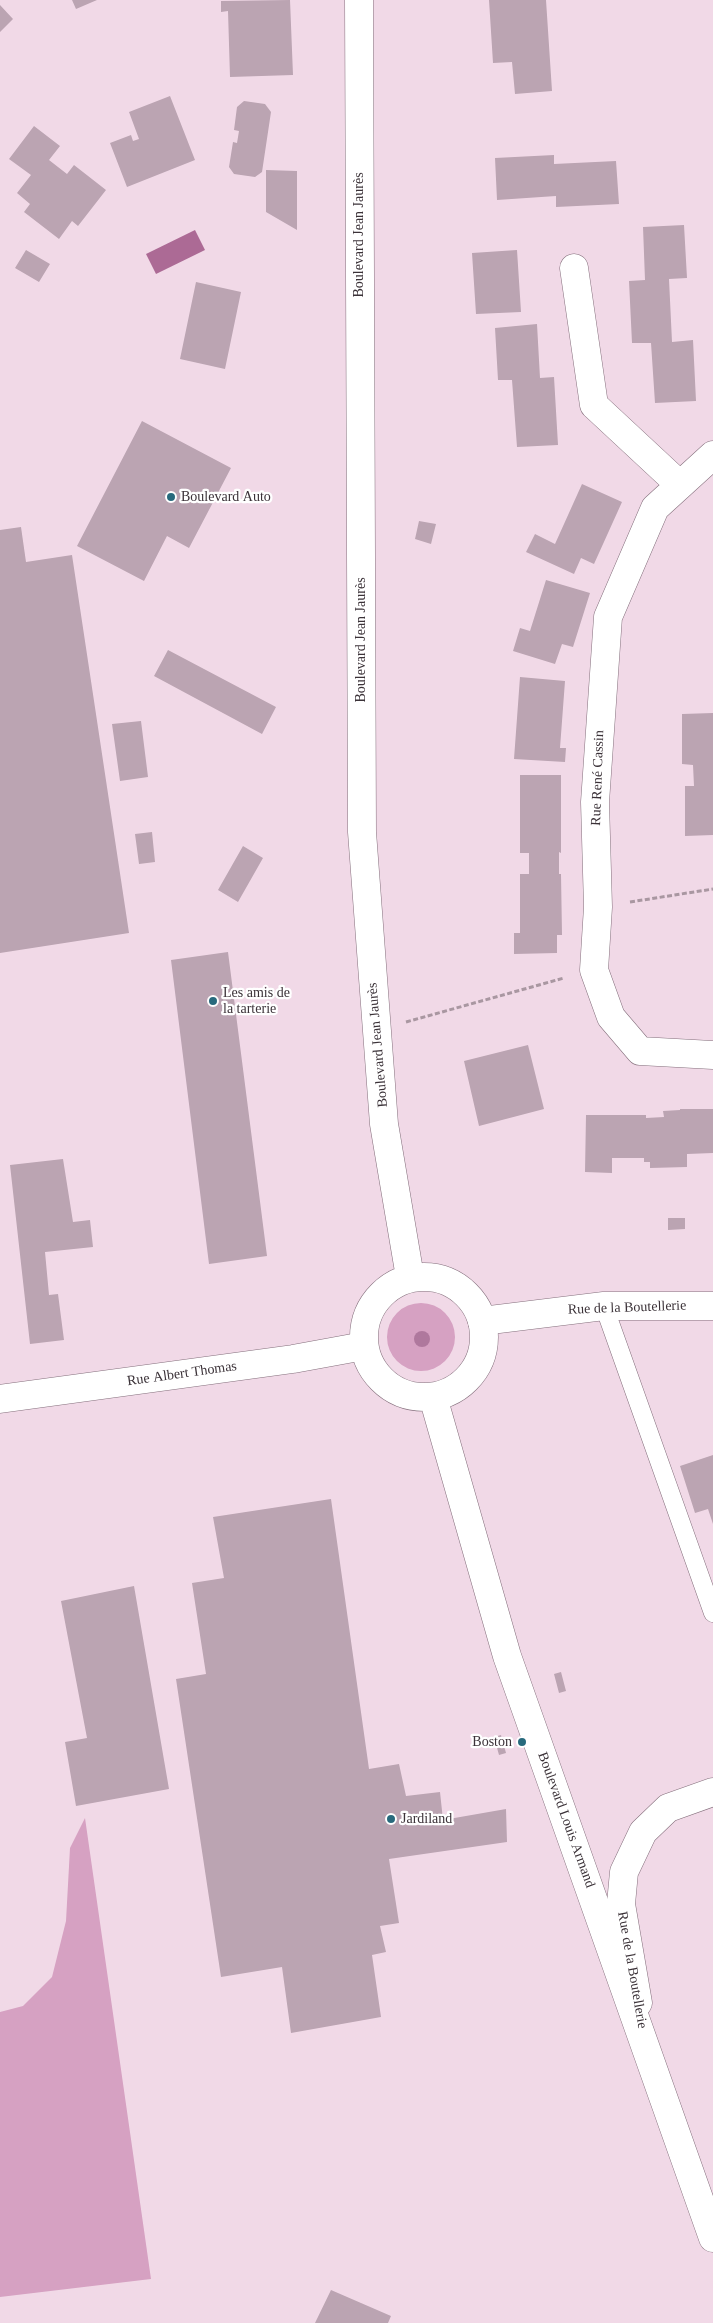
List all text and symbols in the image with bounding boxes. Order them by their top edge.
street label: Boulevard Jean Jaurès [351,172,367,298]
place label: Boulevard Auto [181,489,271,505]
marker: Boulevard Auto [165,491,177,503]
street label: Boulevard Jean Jaurès [353,577,369,703]
street label: Rue René Cassin [588,730,608,826]
street label: Boulevard Jean Jaurès [364,982,392,1108]
place label: Les amis de la tarterie [223,985,290,1018]
marker: Les amis de la tarterie [207,995,219,1007]
street label: Rue de la Boutellerie [567,1298,687,1318]
street label: Rue Albert Thomas [126,1358,238,1390]
place label: Boston [472,1734,512,1750]
marker: Boston [516,1736,528,1748]
street label: Boulevard Louis Armand [534,1750,598,1890]
place label: Jardiland [401,1811,452,1827]
marker: Jardiland [385,1813,397,1825]
street label: Rue de la Boutellerie [613,1910,651,2030]

